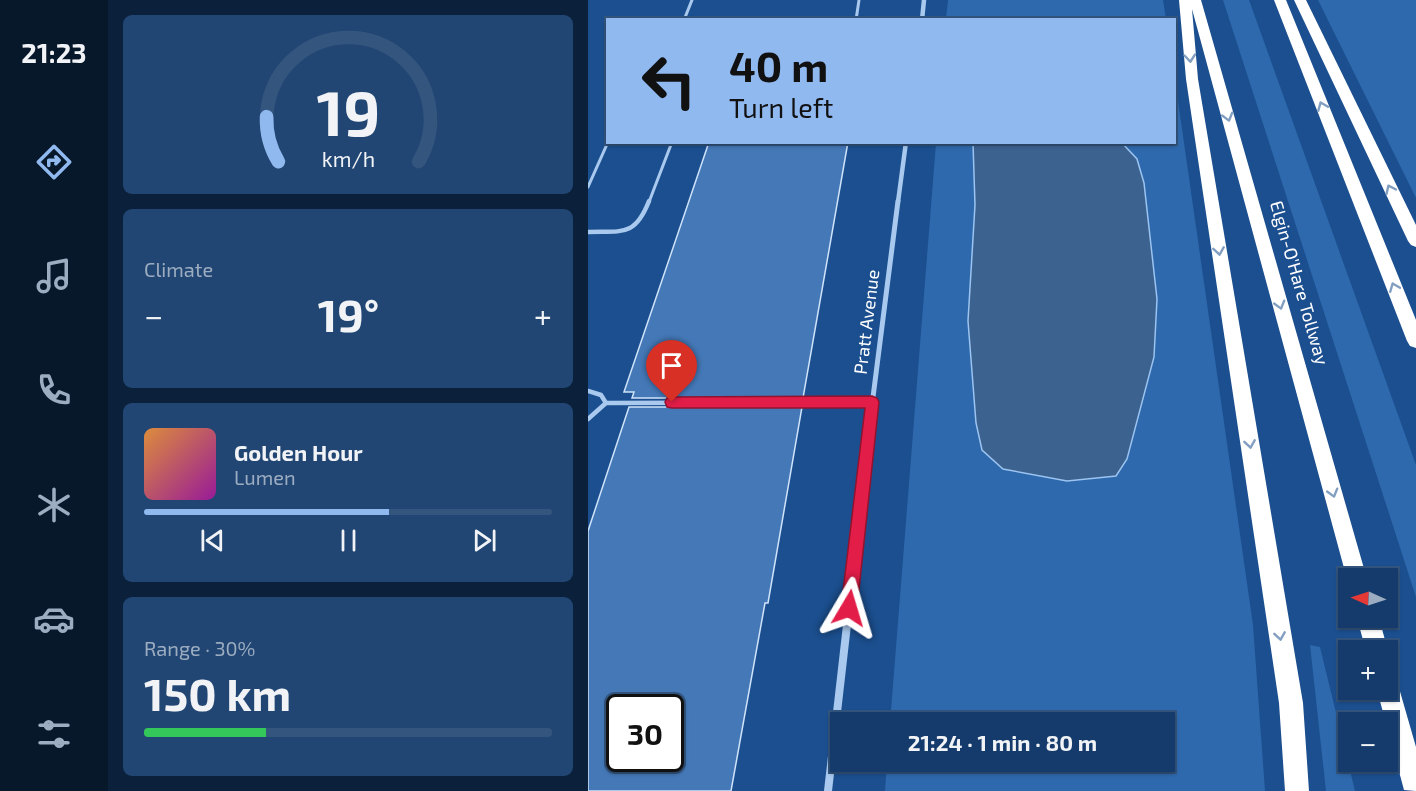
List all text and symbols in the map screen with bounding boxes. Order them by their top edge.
text: 21:23 [21,36,87,68]
text: 40 m [729,40,828,90]
icon: left [630,42,708,120]
one-way arrow [1183,54,1196,63]
text: 19 [316,74,380,149]
text: Turn left [729,91,833,123]
one-way arrow [1317,101,1329,112]
one-way arrow [1220,112,1233,122]
icon: directions [33,141,75,183]
text: km/h [321,146,375,171]
one-way arrow [1386,184,1398,195]
street label: Elgin-O'Hare Tollway [1266,198,1334,368]
one-way arrow [1213,246,1225,256]
icon: music [33,255,75,297]
text: Climate [144,257,213,281]
street label: Pratt Avenue [849,268,883,375]
one-way arrow [1389,282,1401,293]
text: 19° [318,287,379,341]
text: − [144,295,163,335]
text: + [534,295,552,335]
one-way arrow [1273,299,1285,310]
pin [646,340,697,402]
icon: arrive [655,349,688,382]
icon: phone [33,369,75,411]
one-way arrow [1243,438,1256,448]
text: Golden Hour [234,439,363,465]
text: Lumen [234,465,296,489]
icon: climate [33,484,75,526]
one-way arrow [1326,487,1338,497]
icon: previous [196,524,229,557]
icon: pause [332,524,365,557]
icon: next [468,524,501,557]
north arrow [1338,568,1398,628]
map controls [1338,568,1398,772]
position arrow [817,576,881,640]
icon: car [33,598,75,640]
one-way arrow [1274,632,1286,641]
text: Range · 30% [144,636,255,660]
button: + [1338,640,1398,700]
text: 150 km [144,666,291,720]
speed limit sign: 30 [606,694,684,772]
button: − [1338,712,1398,772]
icon: filters [33,713,75,755]
text: 21:24 · 1 min · 80 m [908,729,1097,755]

